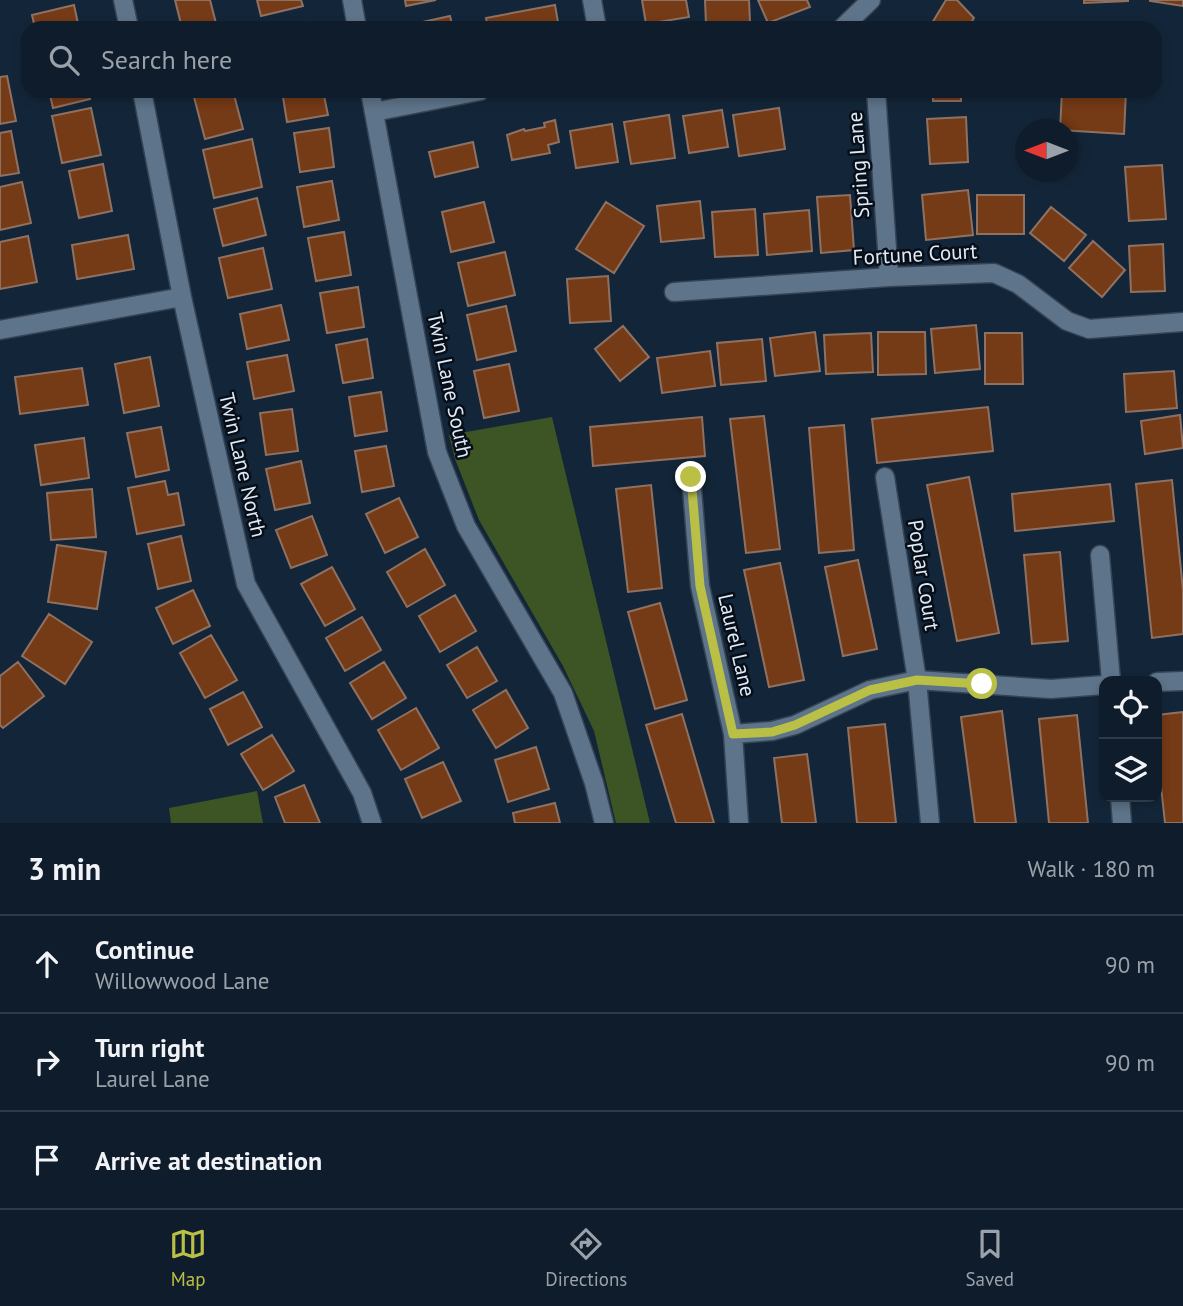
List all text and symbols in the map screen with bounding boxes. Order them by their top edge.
search box [21,21,1162,98]
icon: search [45,41,83,79]
text: Search here [101,43,232,76]
street label: Spring Lane [841,111,875,219]
north arrow [1015,119,1078,182]
street label: Fortune Court [852,237,978,271]
street label: Twin Lane South [421,310,479,460]
street label: Twin Lane North [213,390,273,540]
route end [675,461,706,492]
street label: Poplar Court [902,518,946,632]
street label: Laurel Lane [712,591,762,699]
route start [966,668,997,699]
map controls [1099,676,1162,802]
button: locate [1099,676,1162,739]
button: layers [1099,739,1162,802]
text: 3 min [28,849,101,888]
text: Walk · 180 m [1028,854,1155,883]
text: Continue [95,933,194,966]
icon: ahead [28,945,66,983]
text: 90 m [1105,950,1155,979]
text: Willowwood Lane [95,966,270,995]
text: Turn right [95,1031,204,1064]
icon: right [28,1043,66,1081]
text: 90 m [1105,1048,1155,1077]
text: Laurel Lane [95,1064,210,1093]
icon: arrive [28,1141,66,1179]
text: Arrive at destination [95,1144,322,1177]
tab: Map [169,1225,207,1291]
tab: Directions [545,1225,627,1291]
tab: Saved [966,1225,1014,1291]

